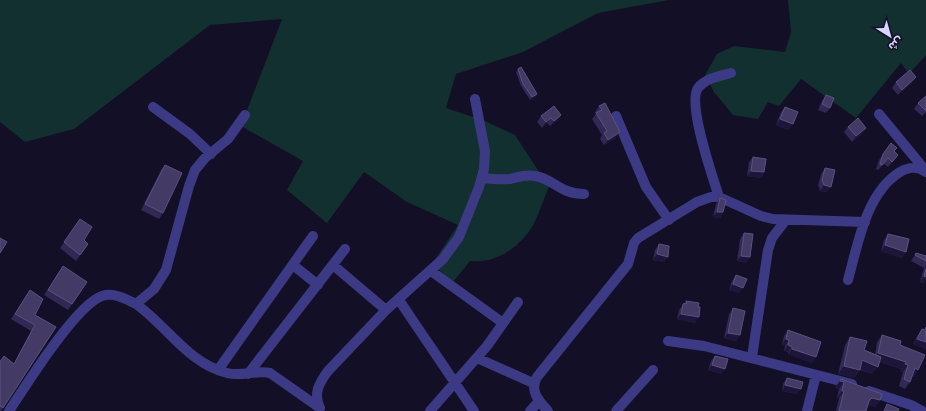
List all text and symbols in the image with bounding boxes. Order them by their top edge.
north arrow [870,16,910,56]
text: ش [886,34,907,55]

